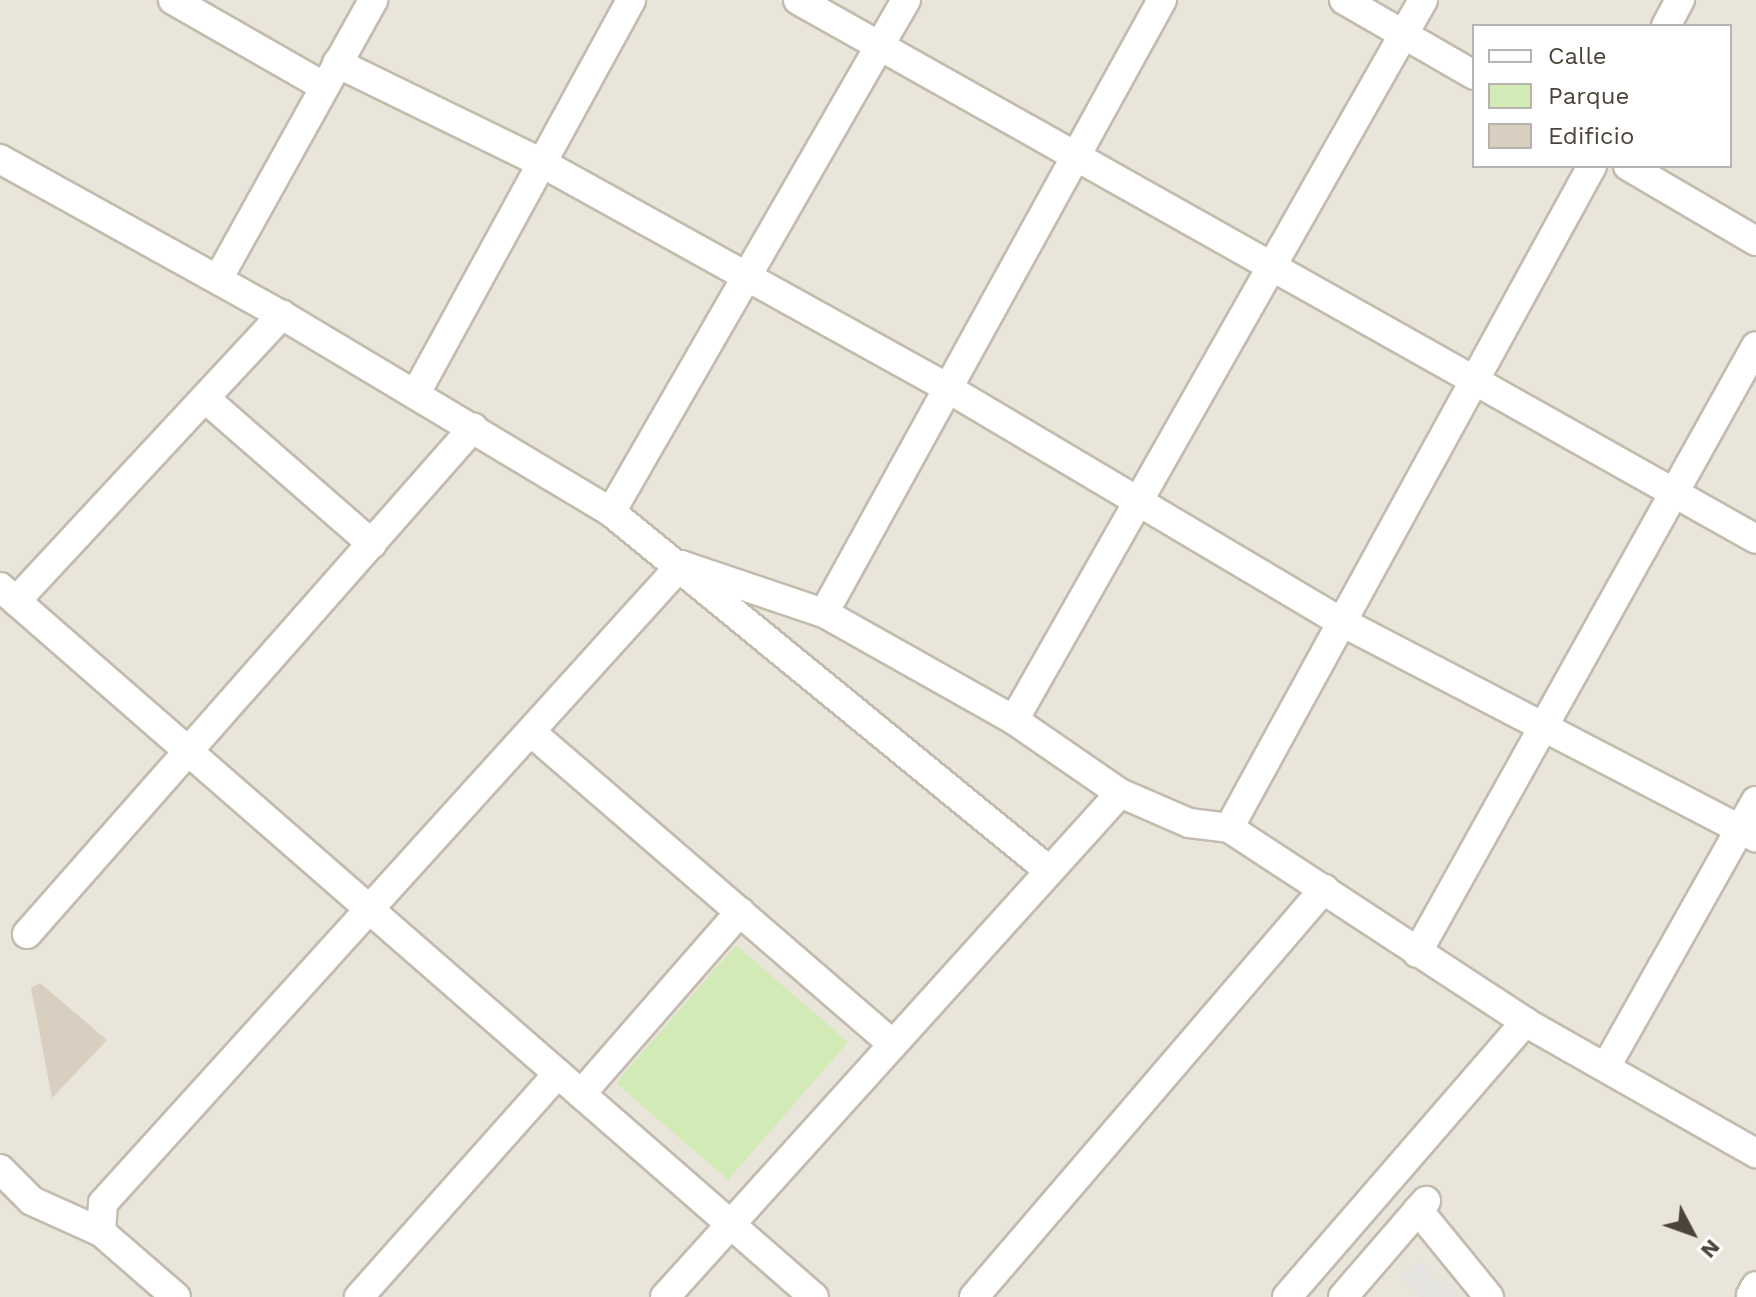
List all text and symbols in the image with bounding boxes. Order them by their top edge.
legend [1472,24,1732,168]
text: Calle [1548,42,1607,70]
text: Parque [1548,82,1629,110]
text: Edificio [1548,122,1634,150]
north arrow [1652,1193,1732,1273]
text: N [1696,1235,1725,1263]

